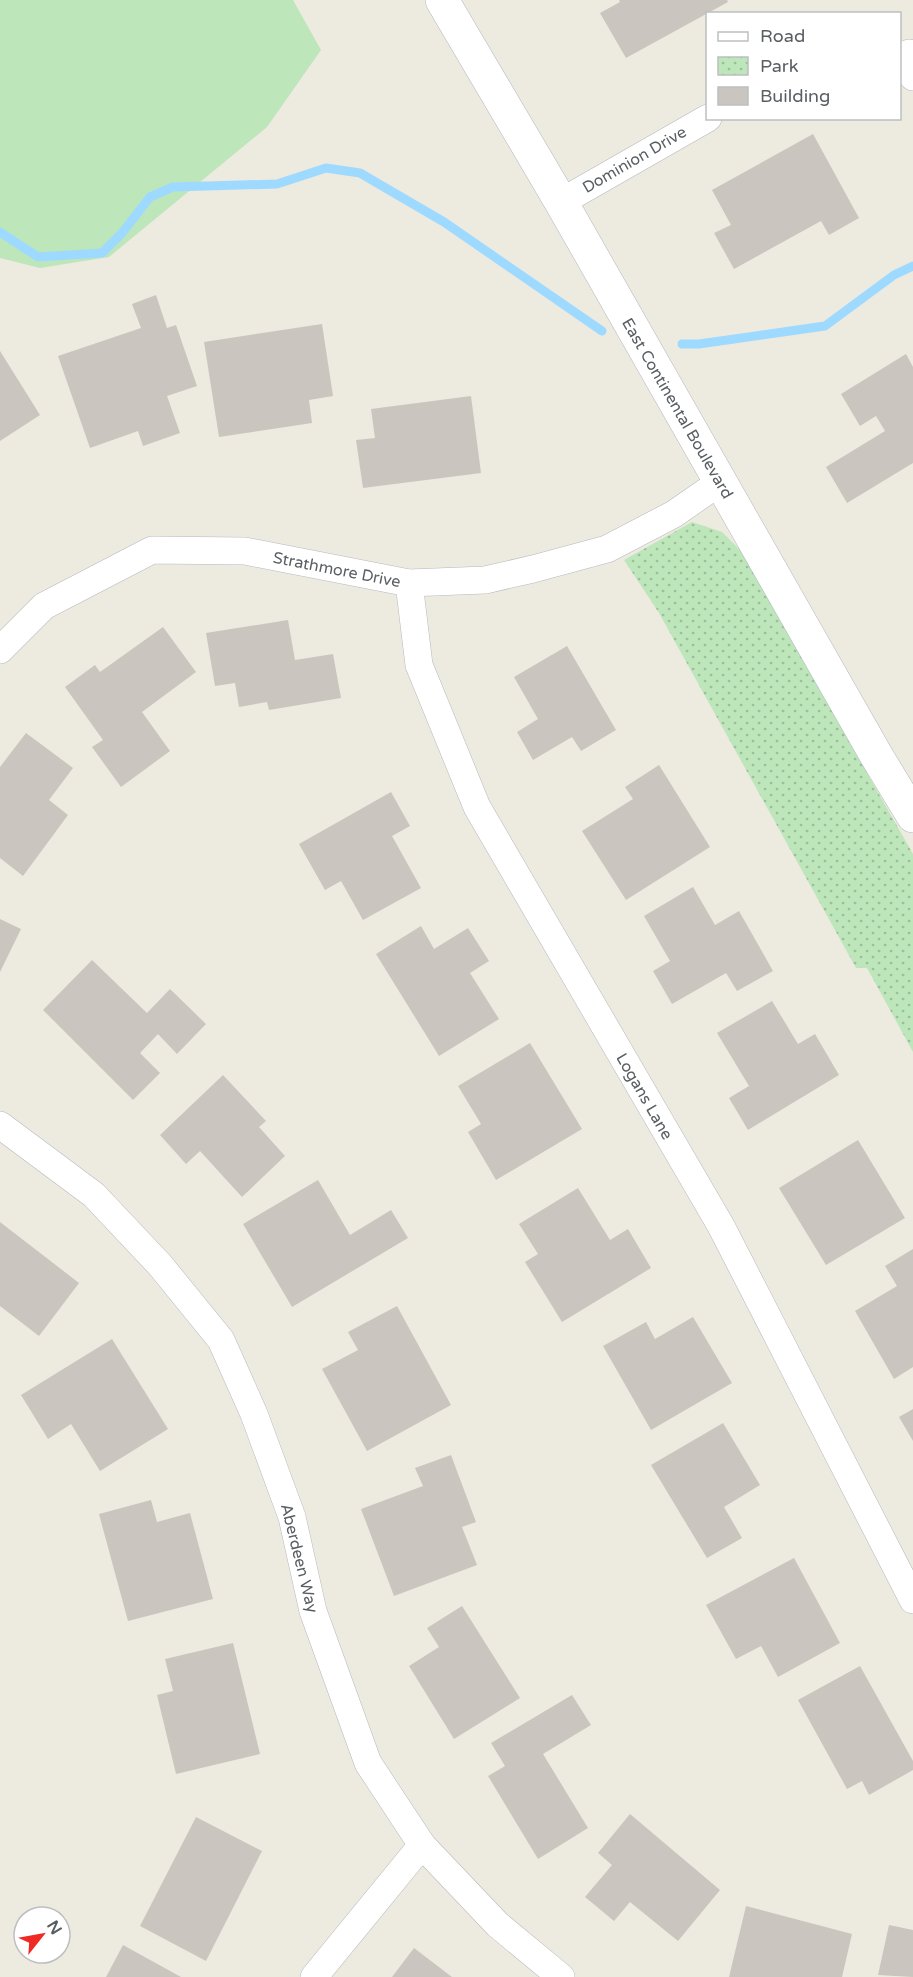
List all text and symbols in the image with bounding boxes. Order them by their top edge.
legend [706,12,901,120]
text: Road [760,25,805,47]
text: Park [760,55,799,77]
text: Building [760,85,830,107]
street label: Dominion Drive [579,122,690,198]
street label: East Continental Boulevard [617,314,737,503]
street label: Strathmore Drive [271,548,402,592]
street label: Logans Lane [611,1050,677,1143]
street label: Aberdeen Way [276,1502,322,1615]
north arrow [12,1905,72,1965]
text: N [42,1917,66,1938]

